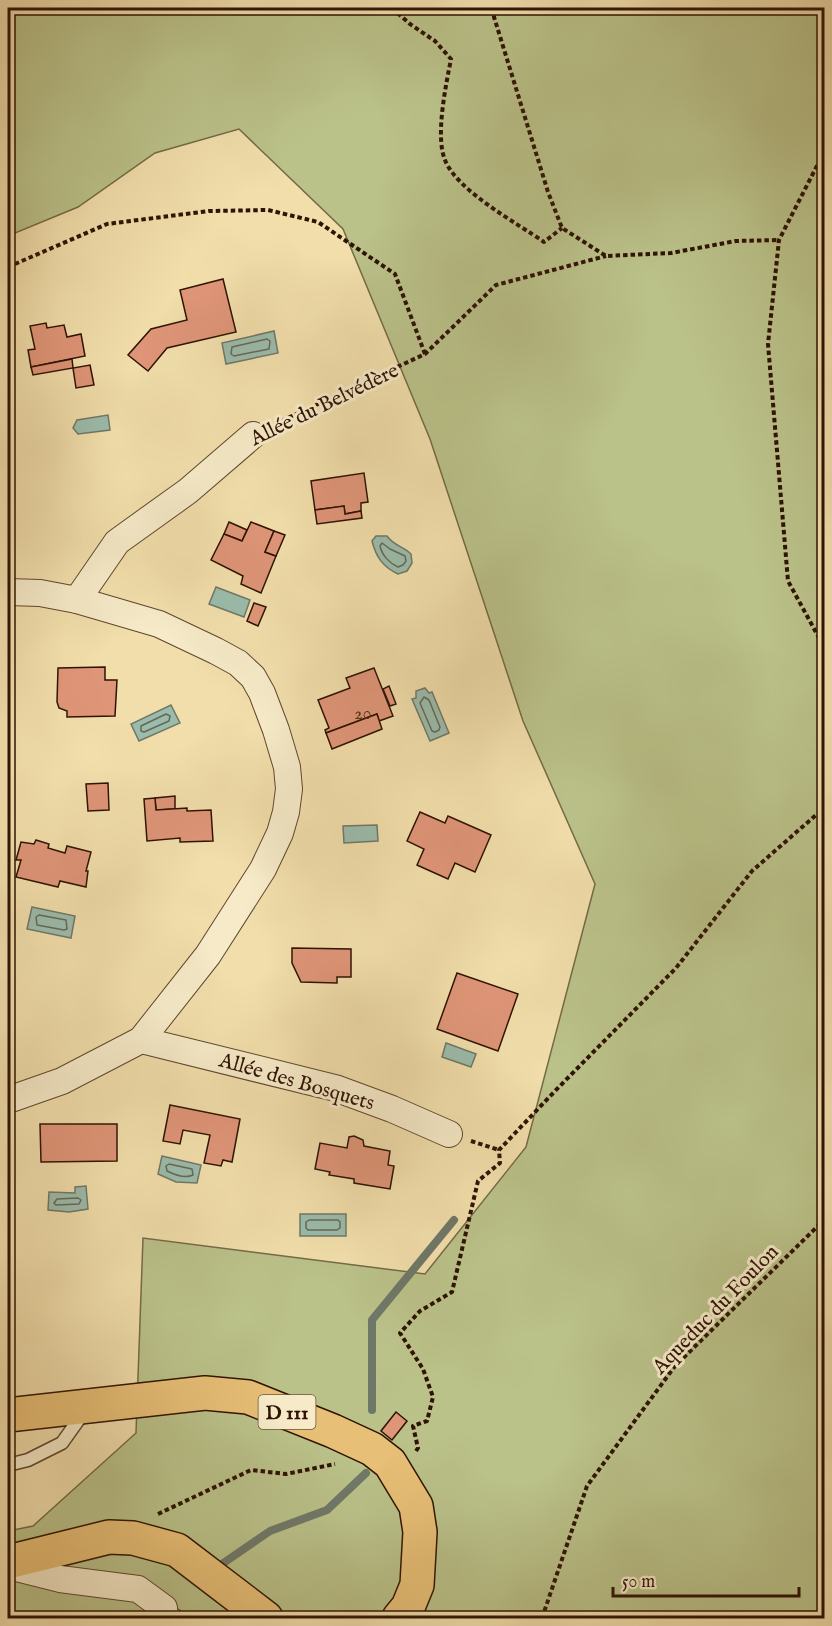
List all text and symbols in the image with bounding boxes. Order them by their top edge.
street label: Allée du Belvédère [245,358,404,453]
house number: 20 [354,703,372,726]
street label: Allée des Bosquets [215,1047,377,1118]
street label: Aqueduc du Foulon [646,1239,785,1382]
road number: D 111 [258,1395,316,1429]
scale bar [613,1560,799,1598]
text: 50 m [622,1571,655,1594]

